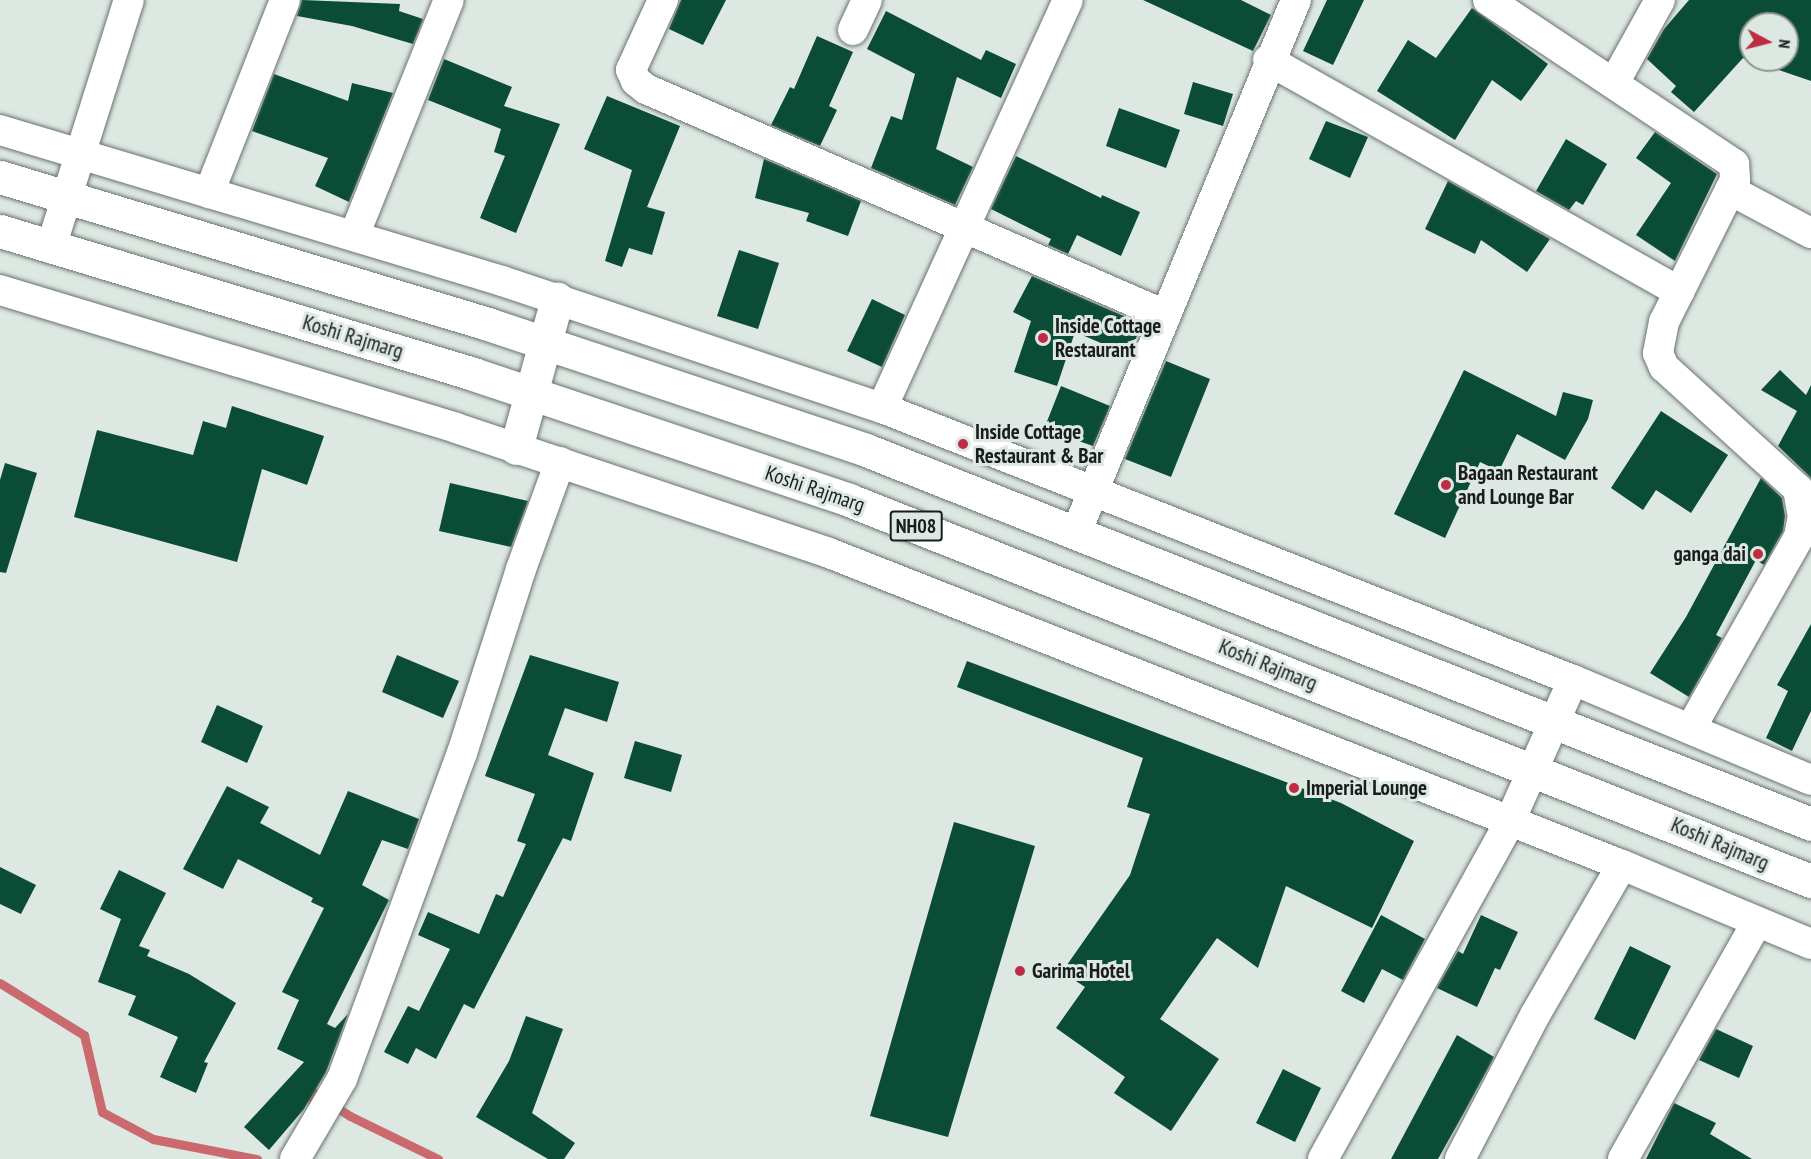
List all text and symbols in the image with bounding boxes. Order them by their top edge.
north arrow [1739,12,1799,72]
text: N [1774,38,1795,49]
street label: Koshi Rajmarg [300,310,406,364]
place label: Inside Cottage Restaurant [1055,313,1162,363]
marker: Inside Cottage Restaurant [1036,331,1050,345]
place label: Inside Cottage Restaurant & Bar [975,419,1103,469]
marker: Inside Cottage Restaurant & Bar [956,437,970,451]
street label: Koshi Rajmarg [762,460,868,518]
place label: Bagaan Restaurant and Lounge Bar [1458,460,1598,510]
marker: Bagaan Restaurant and Lounge Bar [1439,478,1453,492]
road number: NH08 [889,509,943,543]
place label: ganga dai [1674,541,1746,567]
marker: ganga dai [1751,547,1765,561]
street label: Koshi Rajmarg [1215,634,1321,696]
place label: Imperial Lounge [1306,775,1427,801]
marker: Imperial Lounge [1287,781,1301,795]
street label: Koshi Rajmarg [1667,812,1773,876]
place label: Garima Hotel [1032,958,1130,984]
marker: Garima Hotel [1013,964,1027,978]

